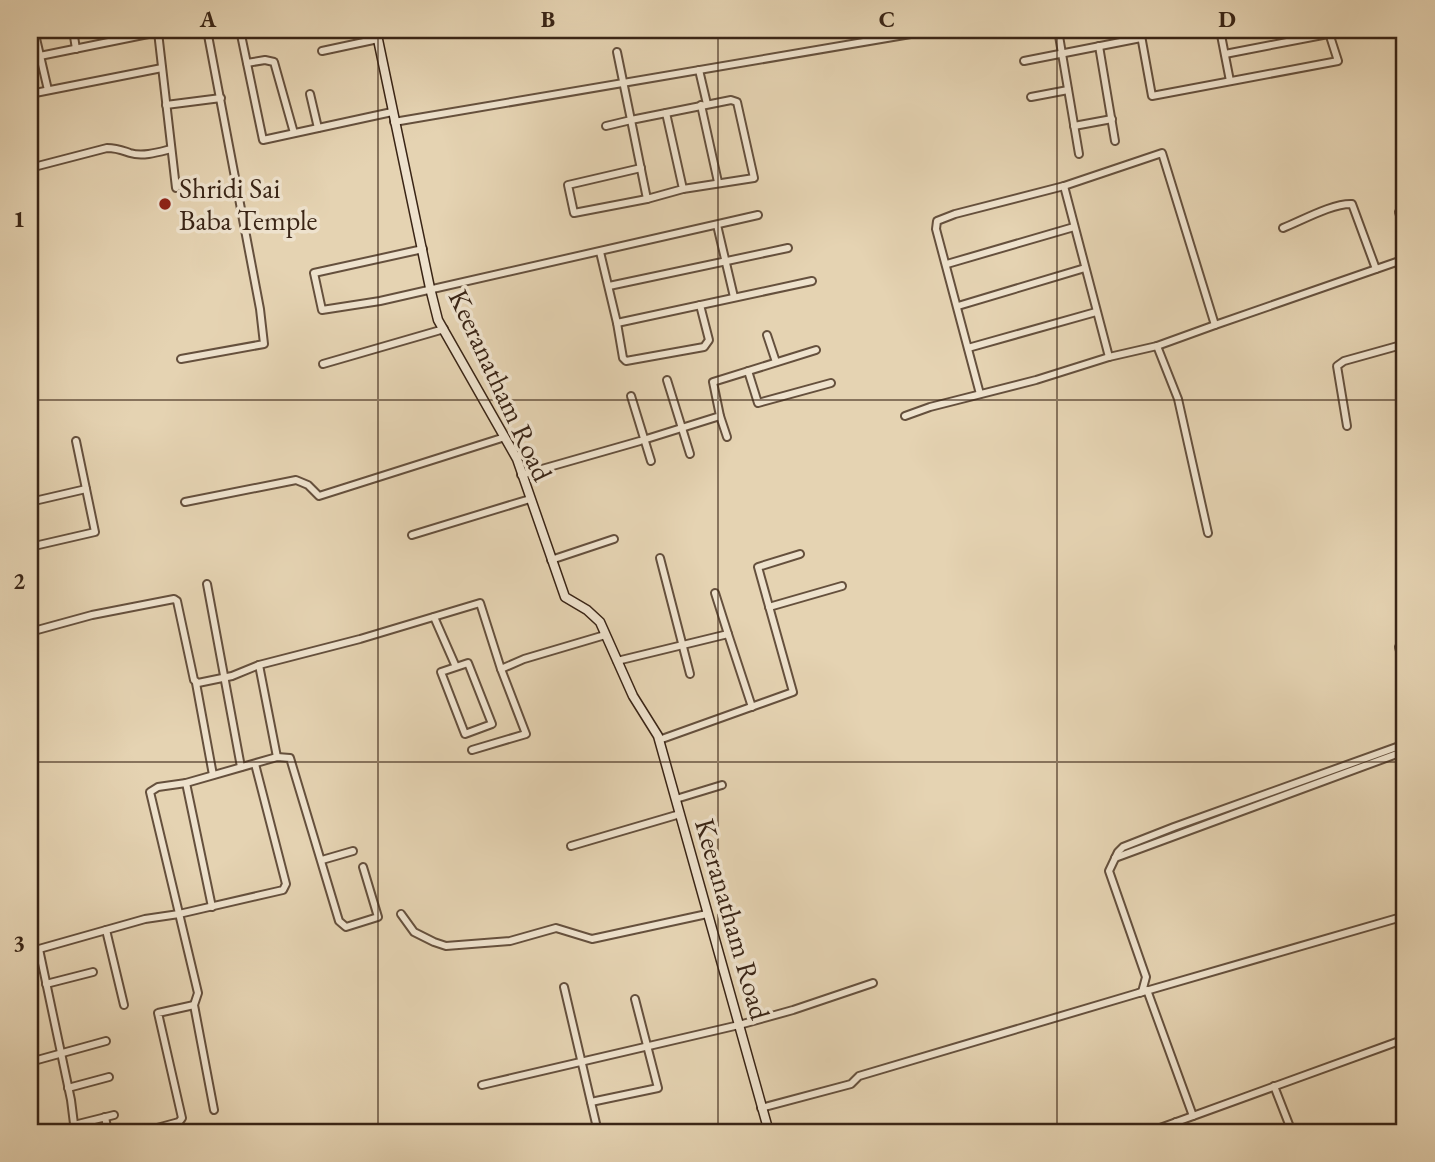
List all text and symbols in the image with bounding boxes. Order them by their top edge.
text: A [199,4,217,34]
text: B [541,4,555,34]
text: C [879,4,895,34]
text: D [1218,4,1236,34]
place label: Shridi Sai Baba Temple [179,170,318,238]
marker: Shridi Sai Baba Temple [157,196,173,212]
text: 1 [13,204,25,234]
street label: Keeranatham Road [441,283,562,487]
text: 2 [13,566,25,596]
street label: Keeranatham Road [687,814,779,1024]
text: 3 [13,928,25,958]

